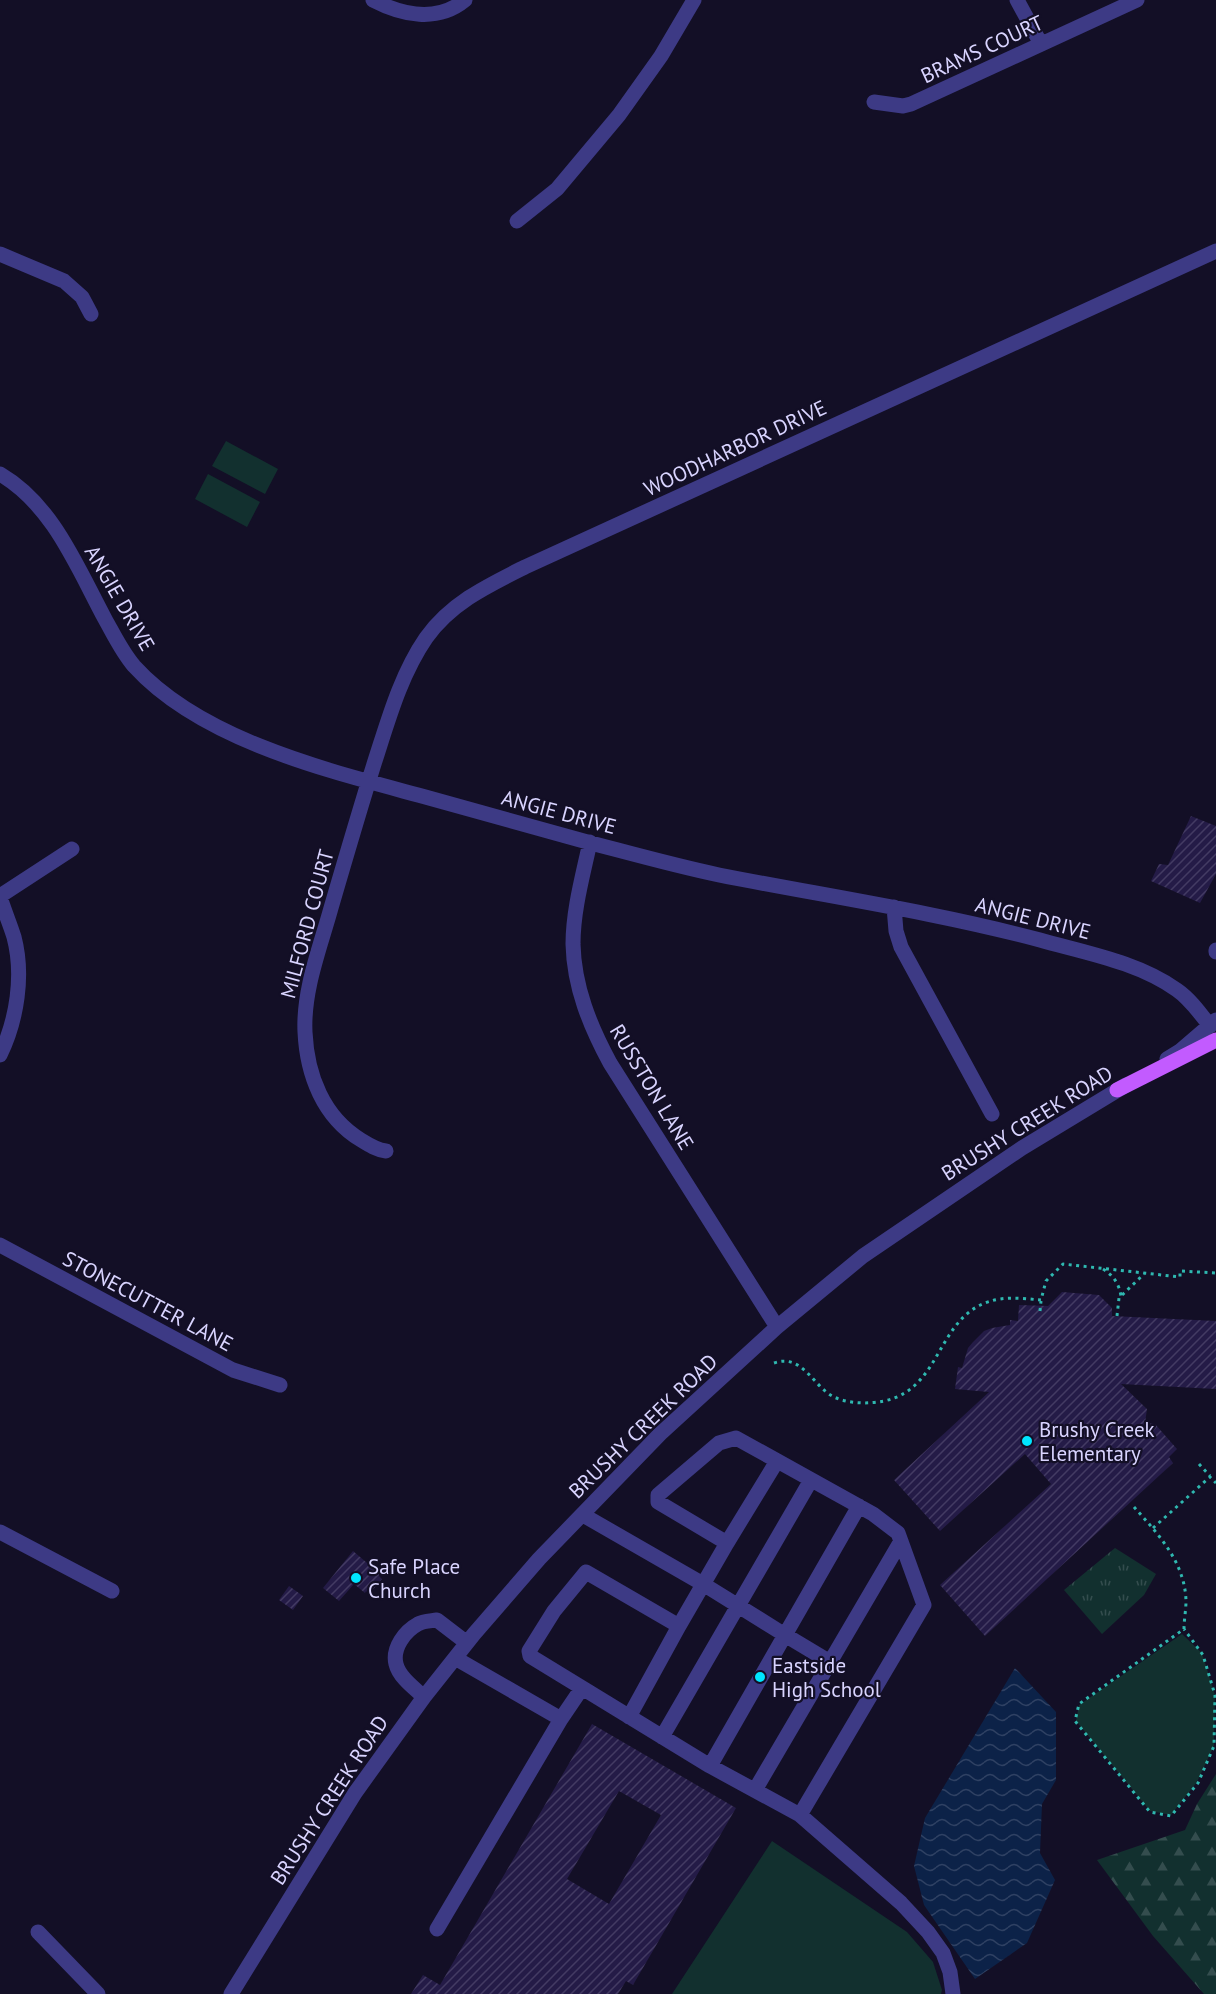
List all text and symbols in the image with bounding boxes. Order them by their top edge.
street label: BRAMS COURT [916,9,1048,89]
street label: WOODHARBOR DRIVE [639,394,831,502]
street label: ANGIE DRIVE [79,540,161,656]
street label: ANGIE DRIVE [499,784,619,840]
street label: MILFORD COURT [274,846,340,1001]
street label: ANGIE DRIVE [973,891,1093,945]
street label: RUSSTON LANE [604,1019,700,1155]
street label: BRUSHY CREEK ROAD [936,1059,1118,1187]
street label: STONECUTTER LANE [58,1245,238,1357]
street label: BRUSHY CREEK ROAD [563,1348,723,1504]
place label: Brushy Creek Elementary [1039,1416,1155,1467]
marker: Brushy Creek Elementary [1020,1434,1034,1448]
place label: Safe Place Church [368,1553,460,1604]
marker: Safe Place Church [349,1571,363,1585]
place label: Eastside High School [772,1652,881,1703]
marker: Eastside High School [753,1670,767,1684]
street label: BRUSHY CREEK ROAD [264,1710,394,1890]

